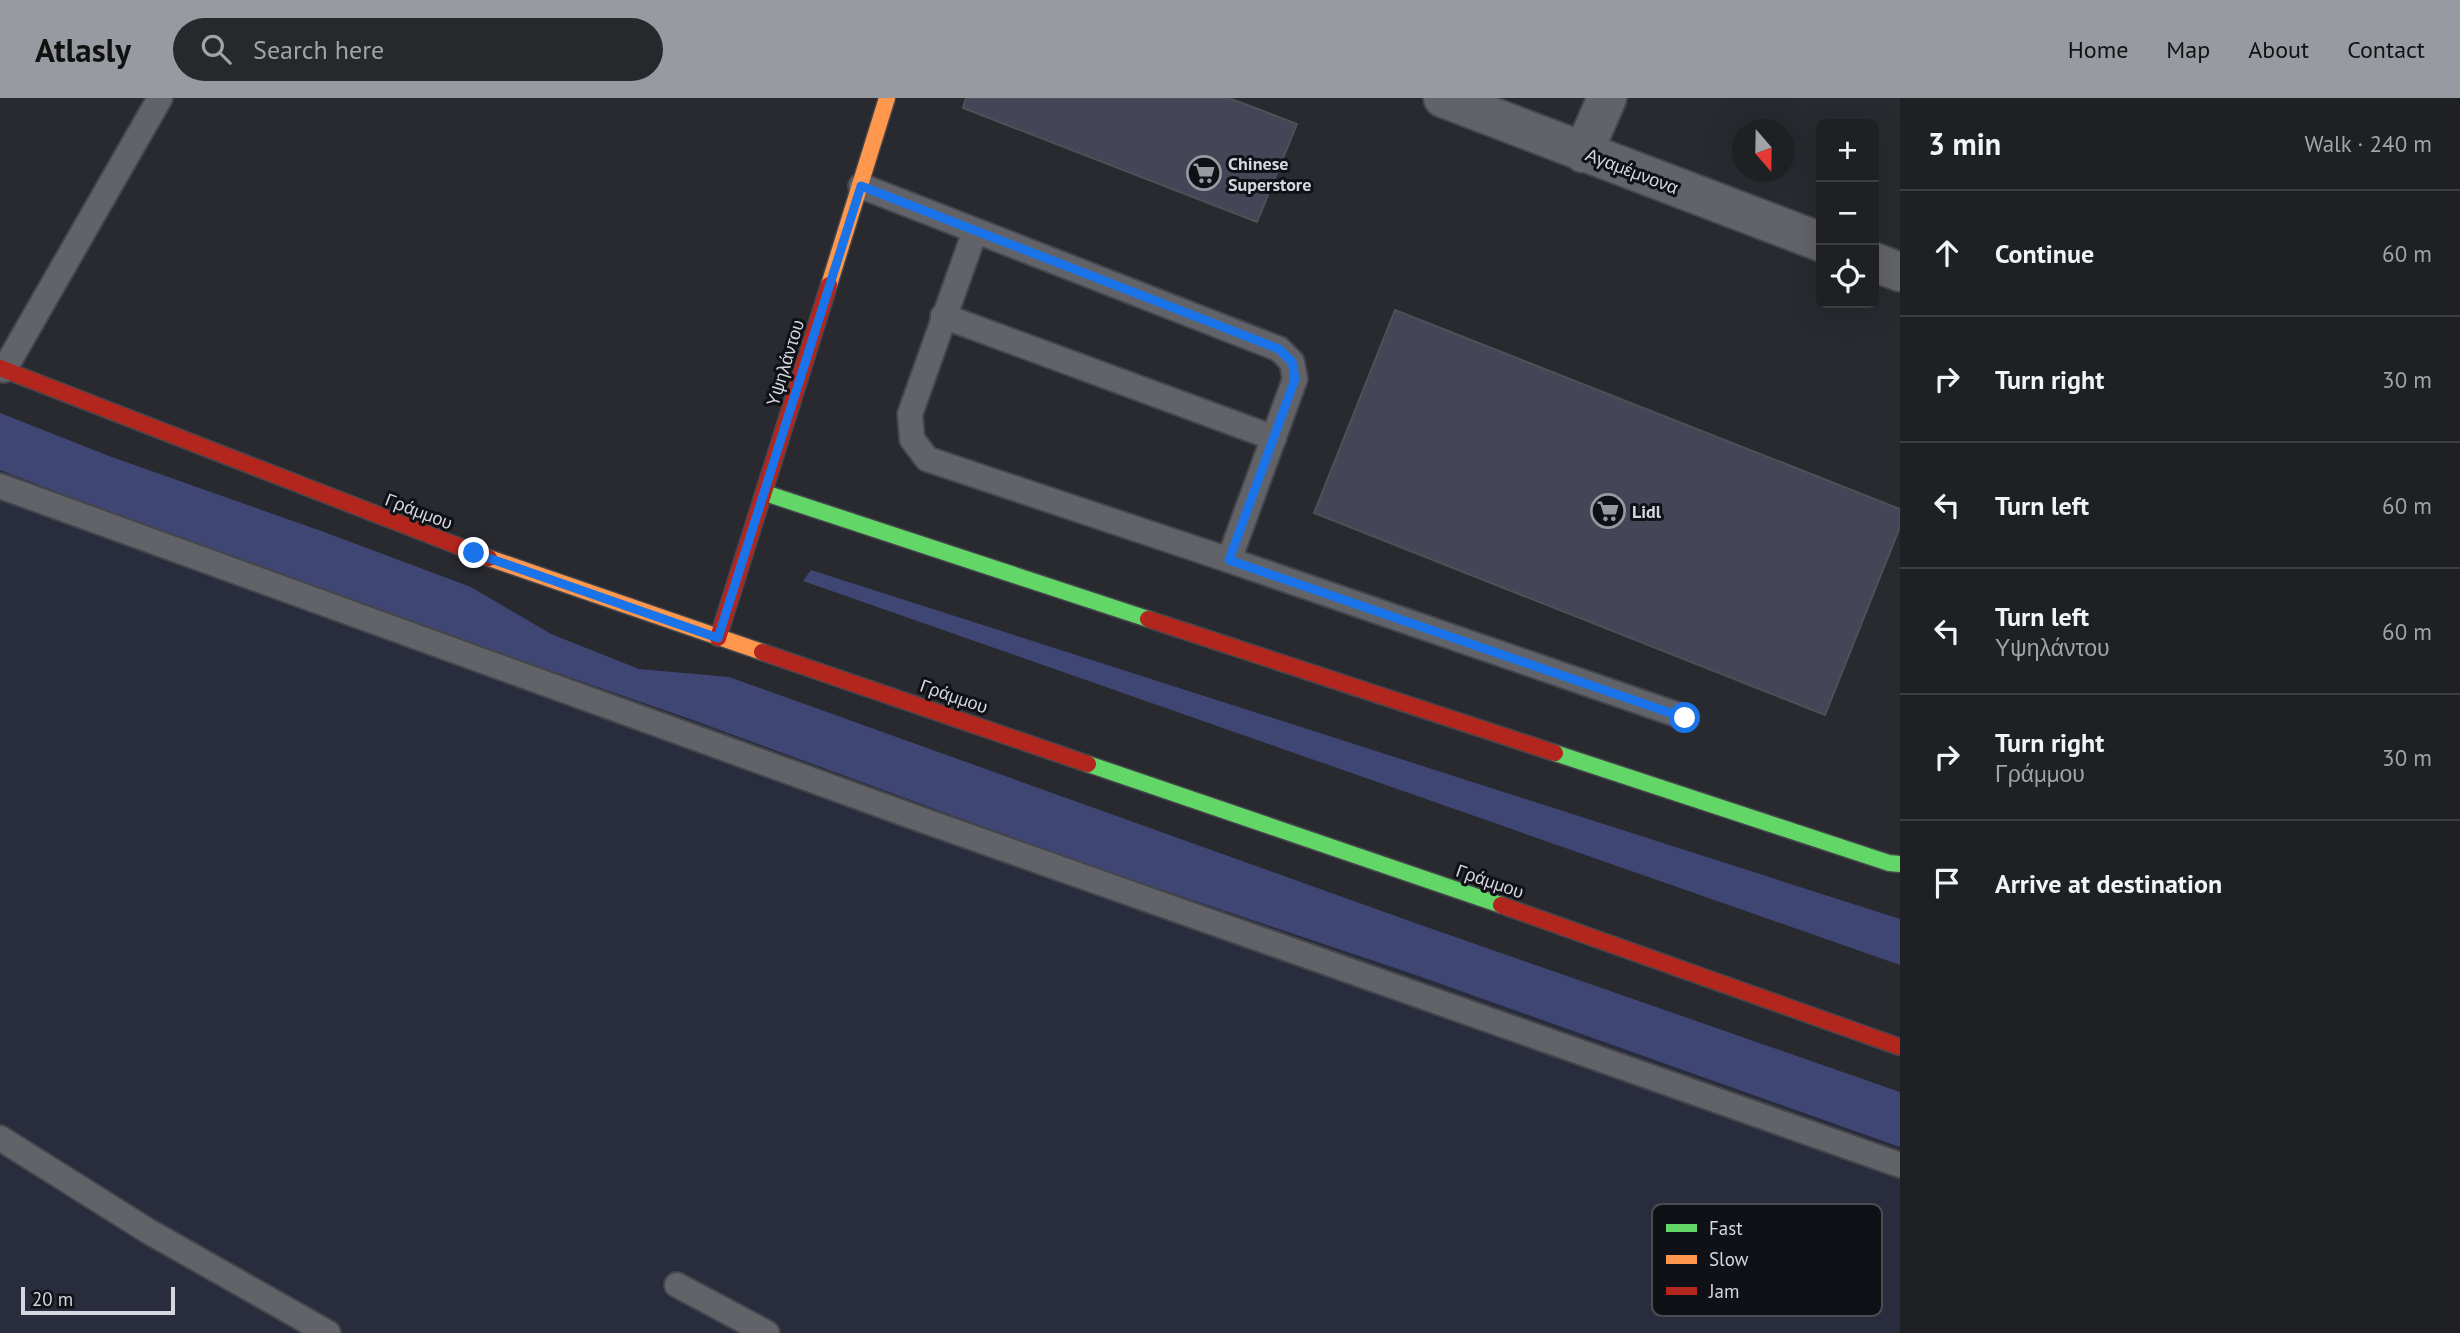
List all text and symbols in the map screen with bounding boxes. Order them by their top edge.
search box [173,18,663,81]
text: Atlasly [35,28,131,71]
icon: search [197,30,235,68]
text: Search here [253,33,384,66]
text: Home [2068,34,2128,65]
text: Map [2166,34,2210,65]
text: About [2248,34,2309,65]
text: Contact [2347,34,2425,65]
north arrow [1732,119,1795,182]
map controls [1816,119,1879,308]
button: + [1816,119,1879,182]
text: 3 min [1928,124,2001,163]
text: Walk · 240 m [2305,129,2432,158]
street label: Αγαμέμνονα [1582,143,1682,199]
place label: Chinese Superstore [1228,152,1311,196]
supermarket icon: Chinese Superstore [1185,154,1223,192]
button: − [1816,182,1879,245]
icon: ahead [1928,234,1966,272]
text: Continue [1995,237,2094,270]
text: 60 m [2382,239,2432,268]
button: locate [1816,245,1879,308]
street label: Υψηλάντου [761,317,809,409]
icon: right [1928,360,1966,398]
text: Turn right [1995,363,2104,396]
text: 30 m [2382,365,2432,394]
icon: left [1928,486,1966,524]
street label: Γράμμου [382,488,456,534]
text: Turn left [1995,489,2089,522]
text: 60 m [2382,491,2432,520]
supermarket icon: Lidl [1589,492,1627,530]
place label: Lidl [1632,500,1662,523]
route end [458,537,489,568]
text: Turn left [1995,600,2089,633]
icon: left [1928,612,1966,650]
text: 60 m [2382,617,2432,646]
text: Υψηλάντου [1995,633,2110,662]
street label: Γράμμου [917,674,991,718]
route start [1669,702,1700,733]
text: Turn right [1995,726,2104,759]
icon: right [1928,738,1966,776]
text: 30 m [2382,743,2432,772]
text: Γράμμου [1995,759,2085,788]
street label: Γράμμου [1453,859,1527,903]
icon: arrive [1928,864,1966,902]
text: Arrive at destination [1995,867,2222,900]
legend [1652,1204,1882,1316]
text: Fast [1709,1216,1743,1240]
text: Slow [1709,1247,1749,1271]
text: Jam [1708,1279,1739,1303]
scale bar [21,1284,175,1316]
text: 20 m [32,1287,73,1311]

